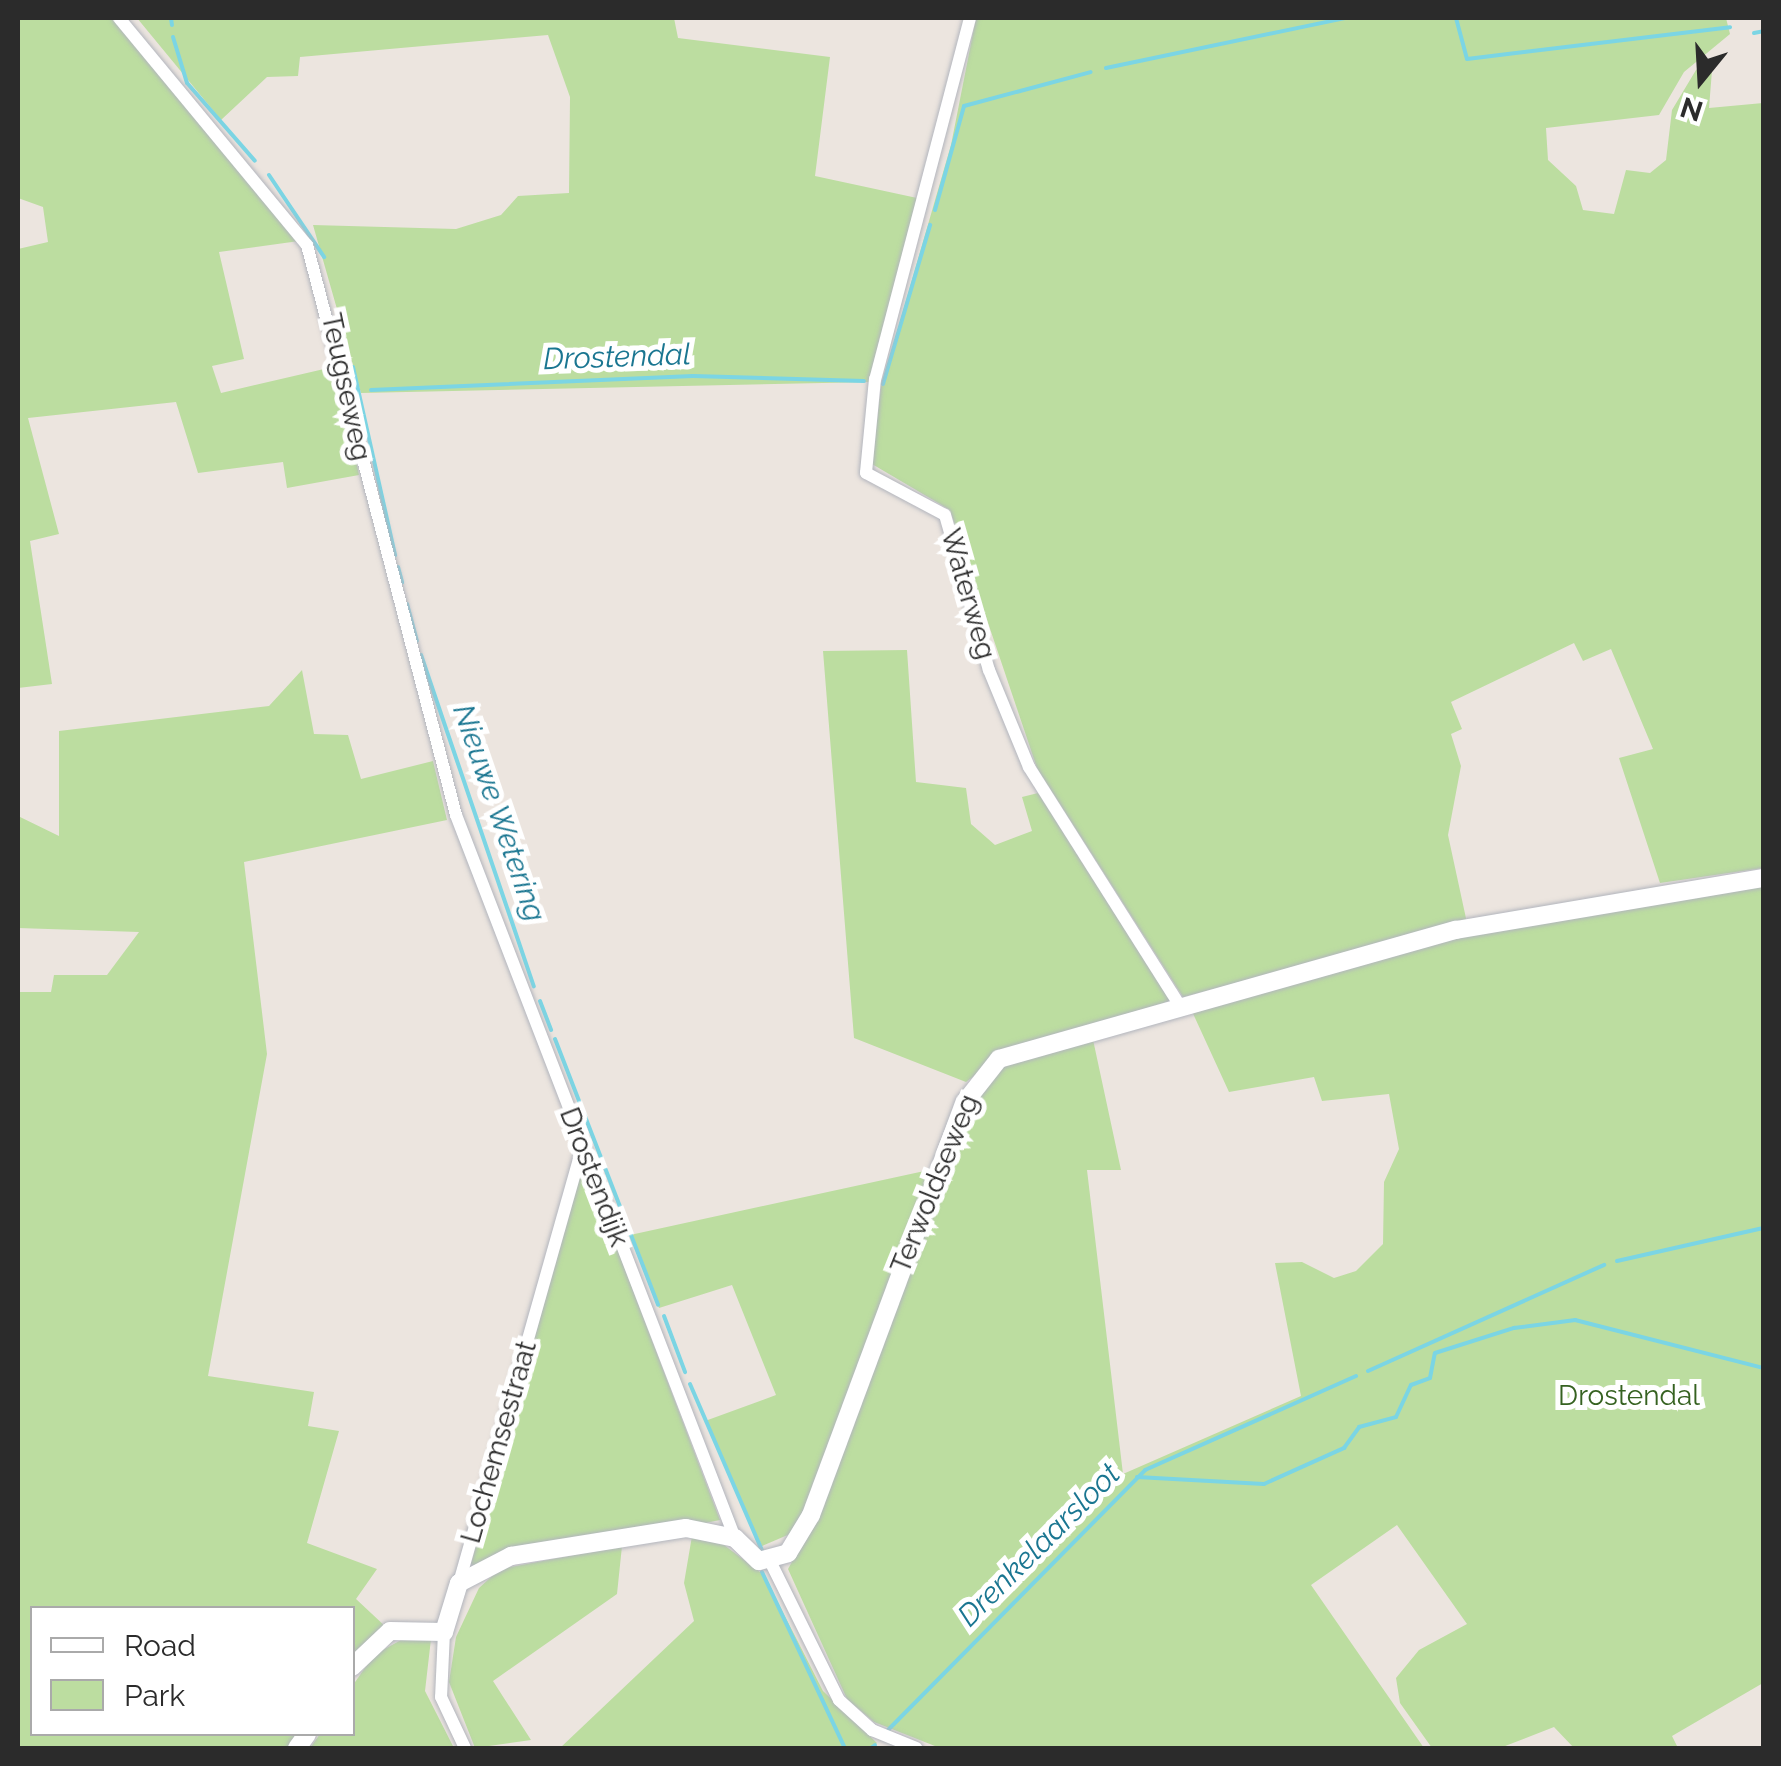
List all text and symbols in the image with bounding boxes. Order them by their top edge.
north arrow [1651,30,1751,130]
text: N [1676,90,1707,128]
street label: Teugseweg [314,310,378,464]
water label: Drostendal [543,336,691,378]
street label: Waterweg [933,525,1003,663]
water label: Nieuwe Wetering [445,699,553,927]
street label: Terwoldseweg [884,1090,986,1278]
street label: Drostendijk [552,1103,636,1251]
street label: Lochemsestraat [454,1337,544,1547]
park label: Drostendal [1558,1379,1700,1413]
water label: Drenkelaarsloot [950,1456,1128,1634]
legend [30,1606,355,1736]
text: Road [124,1628,196,1663]
text: Park [124,1678,185,1713]

